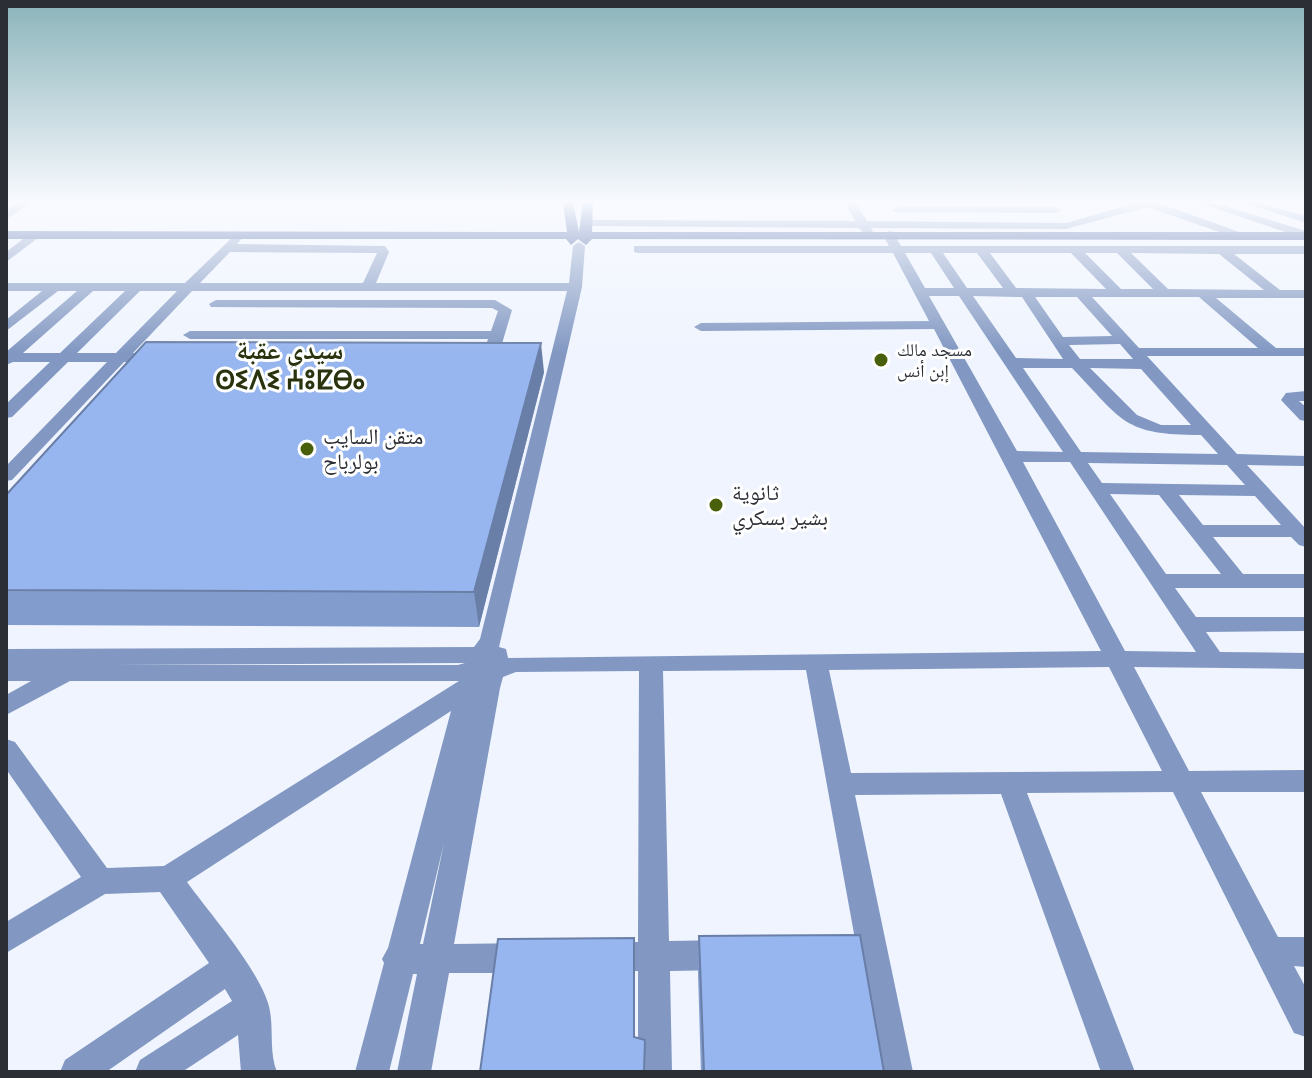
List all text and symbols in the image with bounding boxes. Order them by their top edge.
district label: سيدي عقبة ⵙⵉⴷⵉ ⵄⵓⵇⴱⴰ [215,334,365,396]
place label: مسجد مالك إبن أنس [897,339,972,383]
marker: مسجد مالك إبن أنس [872,351,890,369]
place label: متقن السايب بولرباح [323,423,423,475]
marker: متقن السايب بولرباح [298,440,316,458]
place label: ثانوية بشير بسكري [732,479,828,535]
marker: ثانوية بشير بسكري [707,496,725,514]

